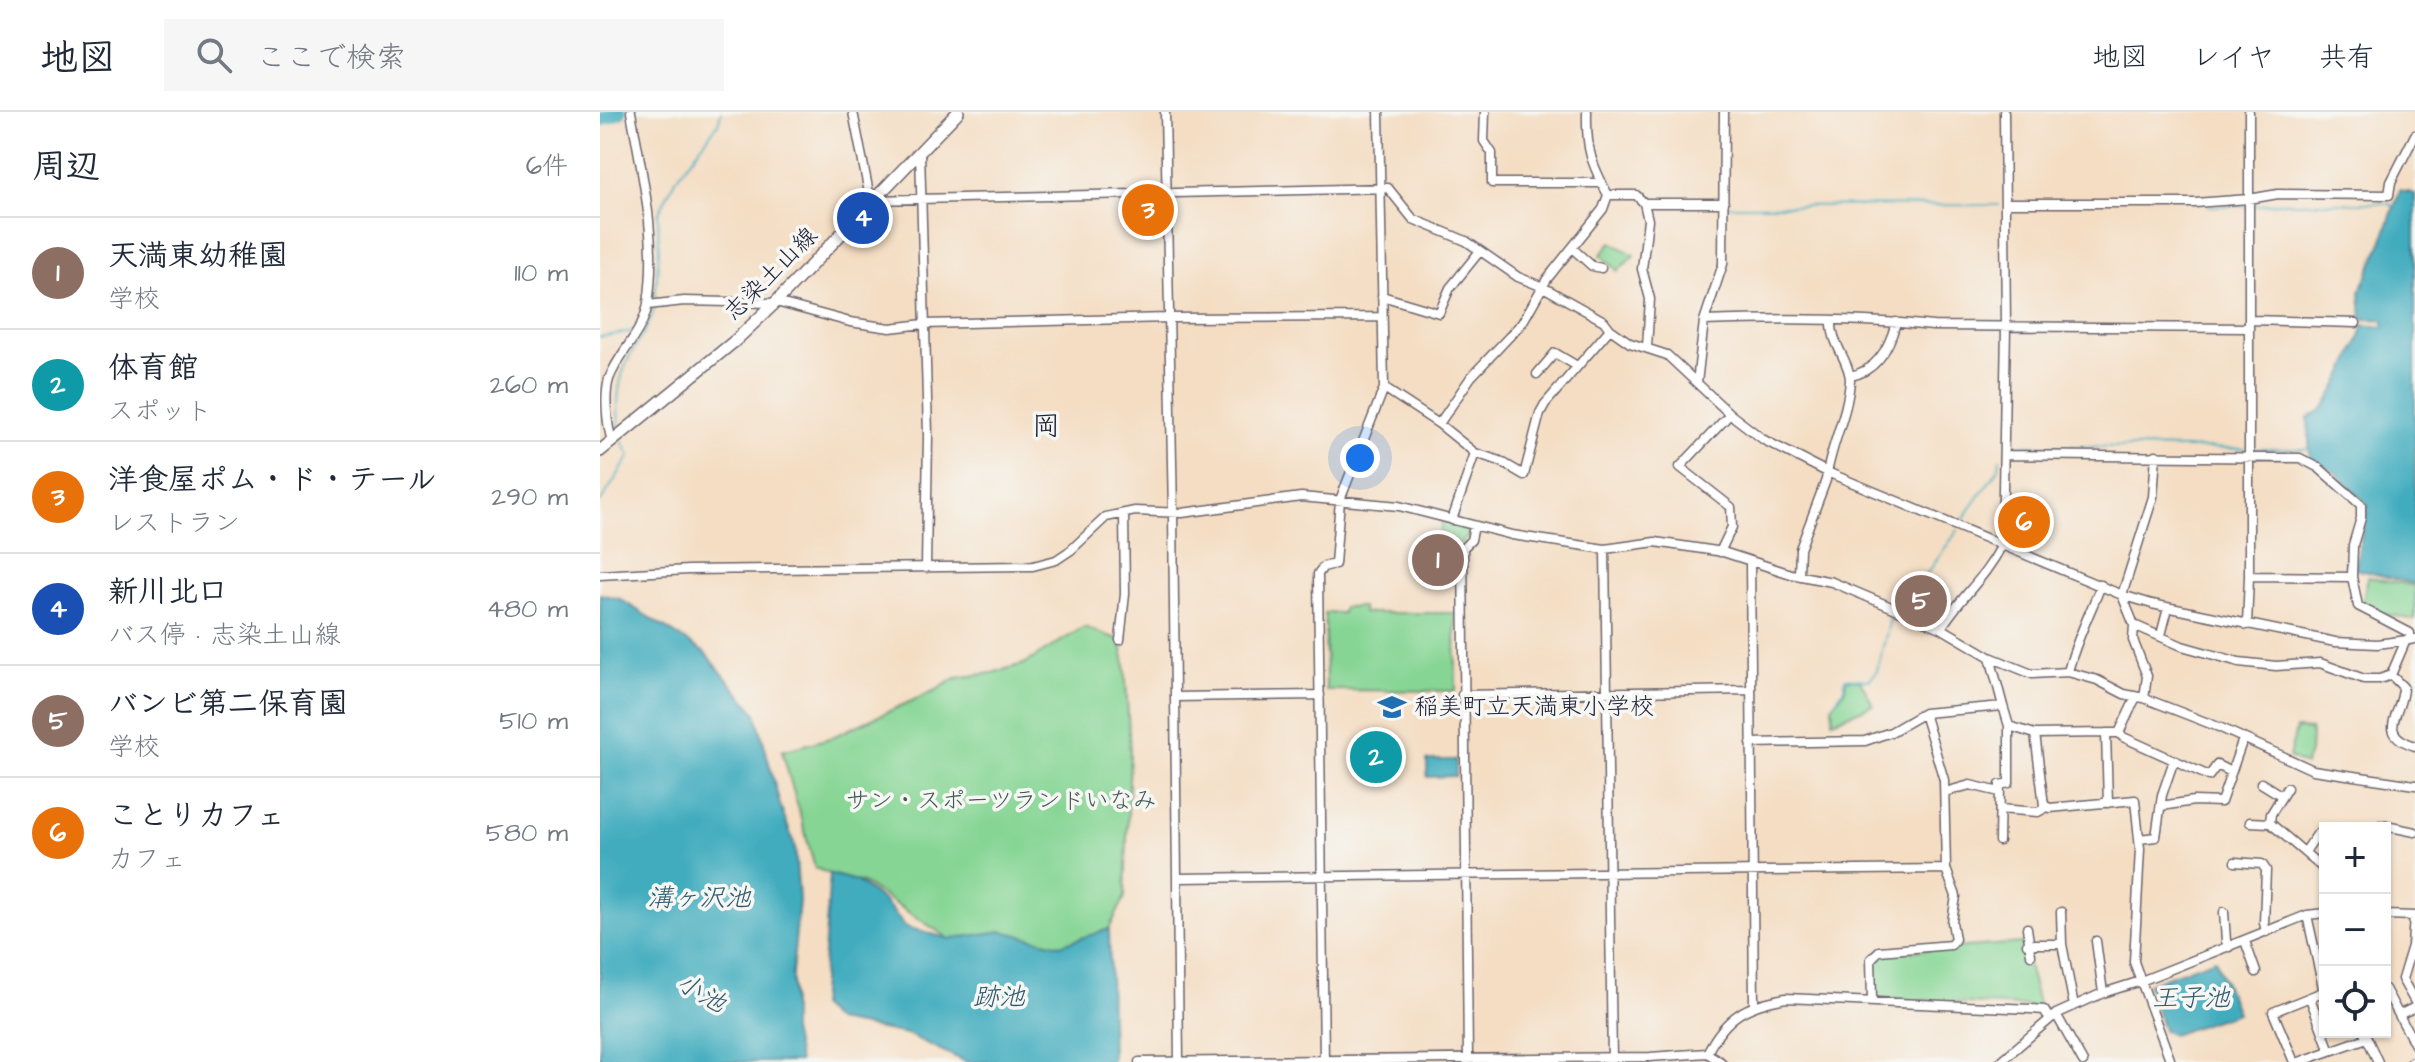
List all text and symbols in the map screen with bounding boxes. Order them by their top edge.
search box [164,19,724,91]
text: 地図 [40,33,116,85]
icon: search [192,33,236,77]
text: ここで検索 [256,37,406,79]
text: 地図 [2092,38,2148,77]
text: レイヤ [2192,38,2275,77]
text: 共有 [2319,38,2375,77]
text: 周辺 [32,143,100,191]
text: 6件 [526,148,568,184]
pin: 3 [1122,180,1174,240]
pin: 4 [837,188,889,248]
street label: 志染土山線 [717,220,825,328]
text: 天満東幼稚園 [108,235,288,277]
text: 1 [56,255,60,291]
text: 110 m [514,255,568,291]
text: 学校 [108,281,160,317]
text: 体育館 [108,347,198,389]
text: 2 [51,367,65,403]
text: 260 m [490,367,568,403]
text: スポット [108,393,212,429]
district label: 岡 [1032,407,1060,446]
your location [1340,438,1380,478]
text: 洋食屋ポム・ド・テール [108,459,437,501]
text: 3 [51,479,65,515]
text: 290 m [491,479,568,515]
pin: 6 [1998,492,2050,552]
text: レストラン [108,505,240,541]
pin: 1 [1412,530,1464,590]
text: 新川北口 [108,571,228,613]
pin: 5 [1895,571,1947,631]
text: 4 [49,591,67,627]
text: 480 m [486,591,568,627]
text: バス停 · 志染土山線 [108,617,340,653]
text: バンビ第二保育園 [108,683,348,725]
place label: 稲美町立天満東小学校 [1414,690,1654,724]
school or university icon: 稲美町立天満東小学校 [1377,692,1407,722]
text: 5 [49,703,67,739]
text: 510 m [499,703,568,739]
pin: 2 [1350,727,1402,787]
text: 学校 [108,729,160,765]
park label: サン・スポーツランドいなみ [845,784,1157,818]
text: ことりカフェ [108,795,286,837]
text: 6 [50,815,66,851]
text: 580 m [486,815,568,851]
map controls [2319,822,2391,1038]
button: + [2319,822,2391,894]
text: カフェ [108,841,186,877]
water label: 溝ヶ沢池 [647,880,752,916]
button: − [2319,894,2391,966]
water label: 小池 [669,964,733,1022]
button: locate [2319,966,2391,1038]
water label: 跡池 [973,979,1026,1015]
water label: 王子池 [2152,980,2231,1016]

